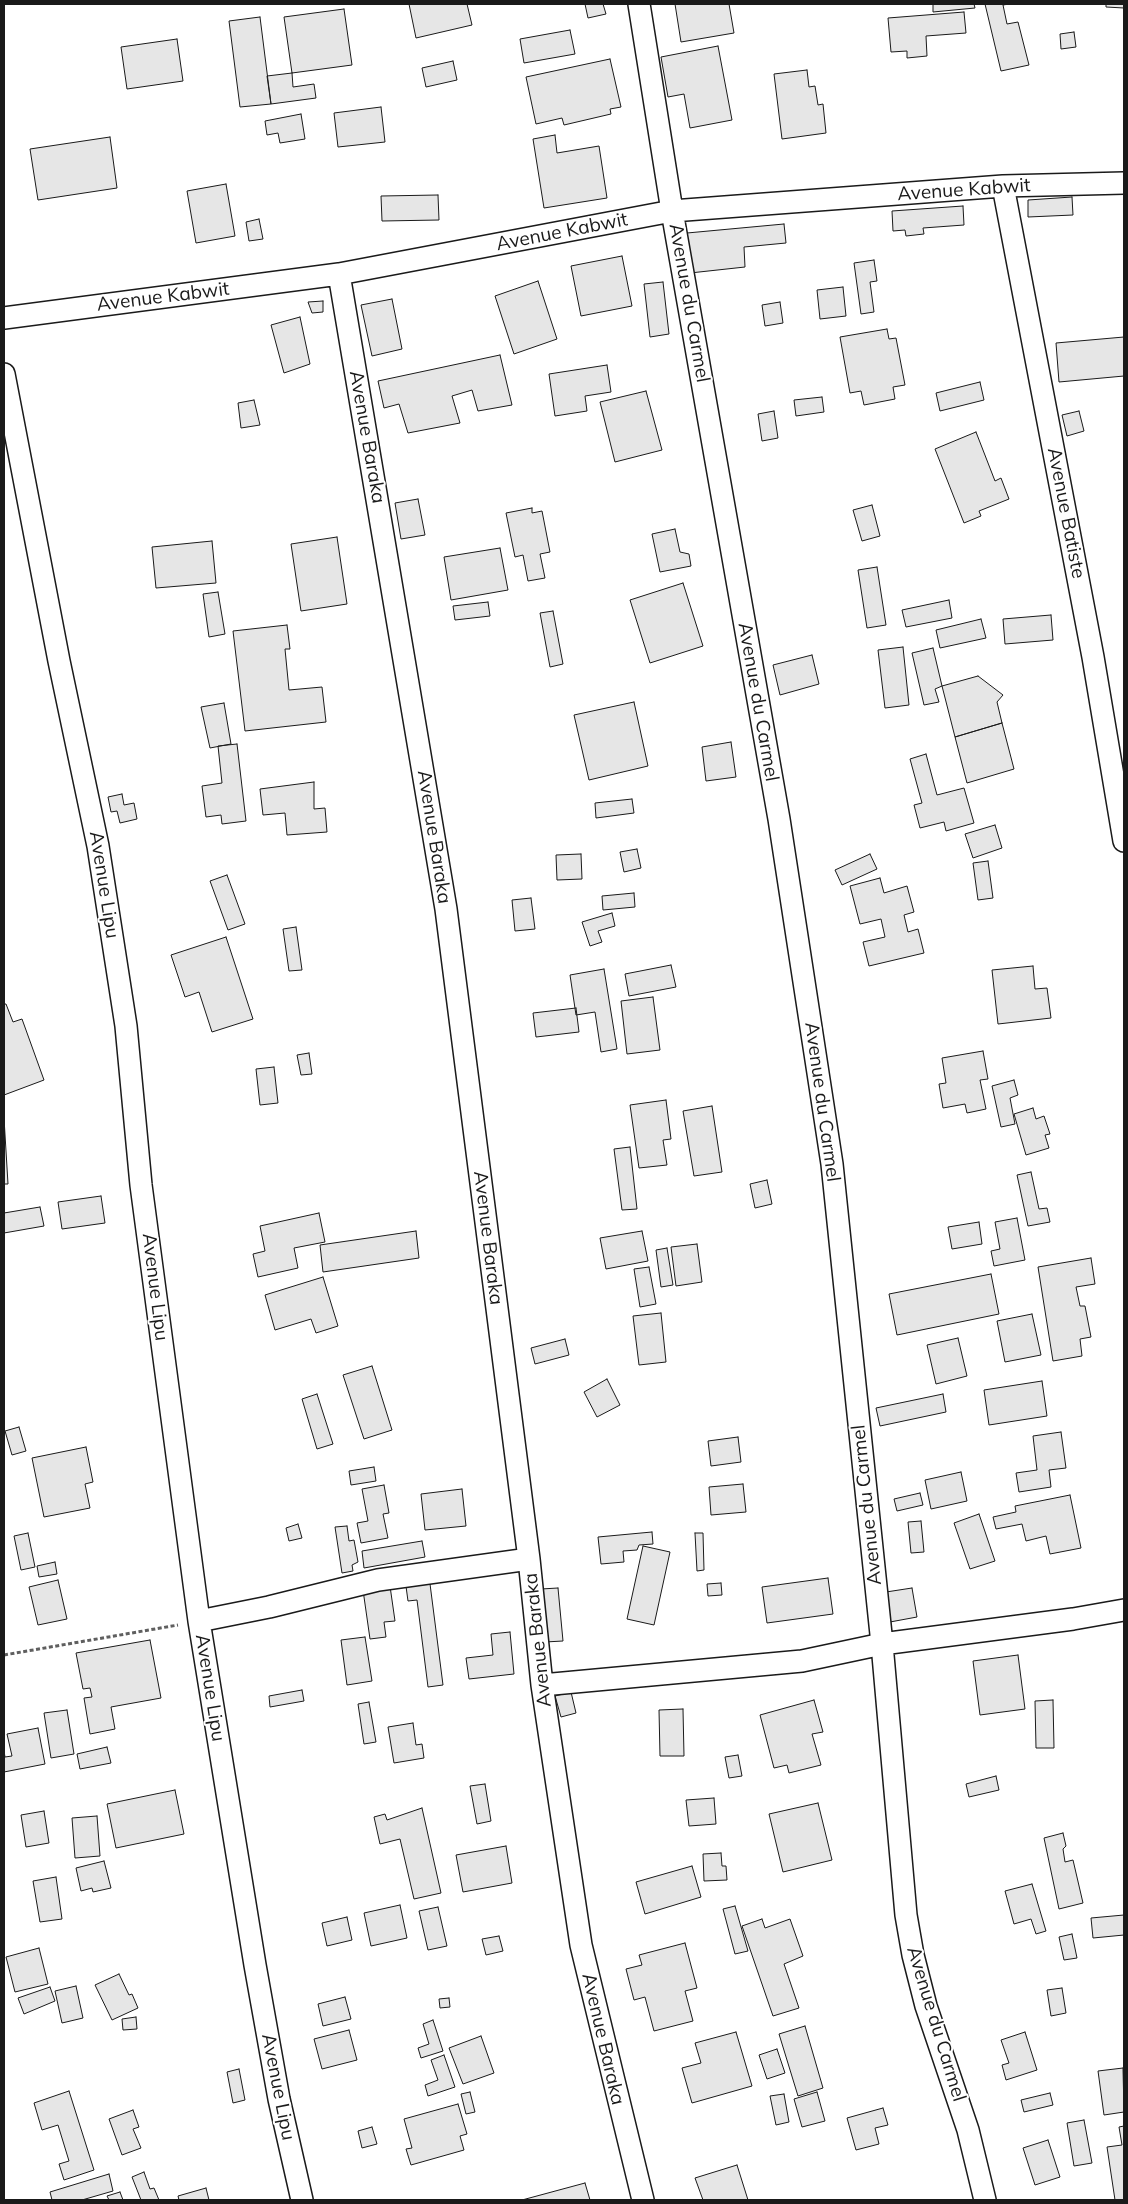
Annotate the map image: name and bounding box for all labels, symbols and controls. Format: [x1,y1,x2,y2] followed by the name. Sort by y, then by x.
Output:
[897,174,1031,206] street label: Avenue Kabwit
[494,208,630,256] street label: Avenue Kabwit
[664,222,714,384] street label: Avenue du Carmel
[95,278,231,316] street label: Avenue Kabwit
[344,369,390,505] street label: Avenue Baraka
[1042,446,1090,580] street label: Avenue Batiste
[733,621,783,783] street label: Avenue du Carmel
[412,769,456,905] street label: Avenue Baraka
[84,830,124,940] street label: Avenue Lipu
[800,1021,844,1183] street label: Avenue du Carmel
[468,1170,508,1306] street label: Avenue Baraka
[137,1232,173,1342] street label: Avenue Lipu
[847,1424,887,1586] street label: Avenue du Carmel
[520,1572,556,1708] street label: Avenue Baraka
[190,1633,230,1743] street label: Avenue Lipu
[902,1944,970,2104] street label: Avenue du Carmel
[577,1971,629,2107] street label: Avenue Baraka
[256,2032,300,2142] street label: Avenue Lipu

